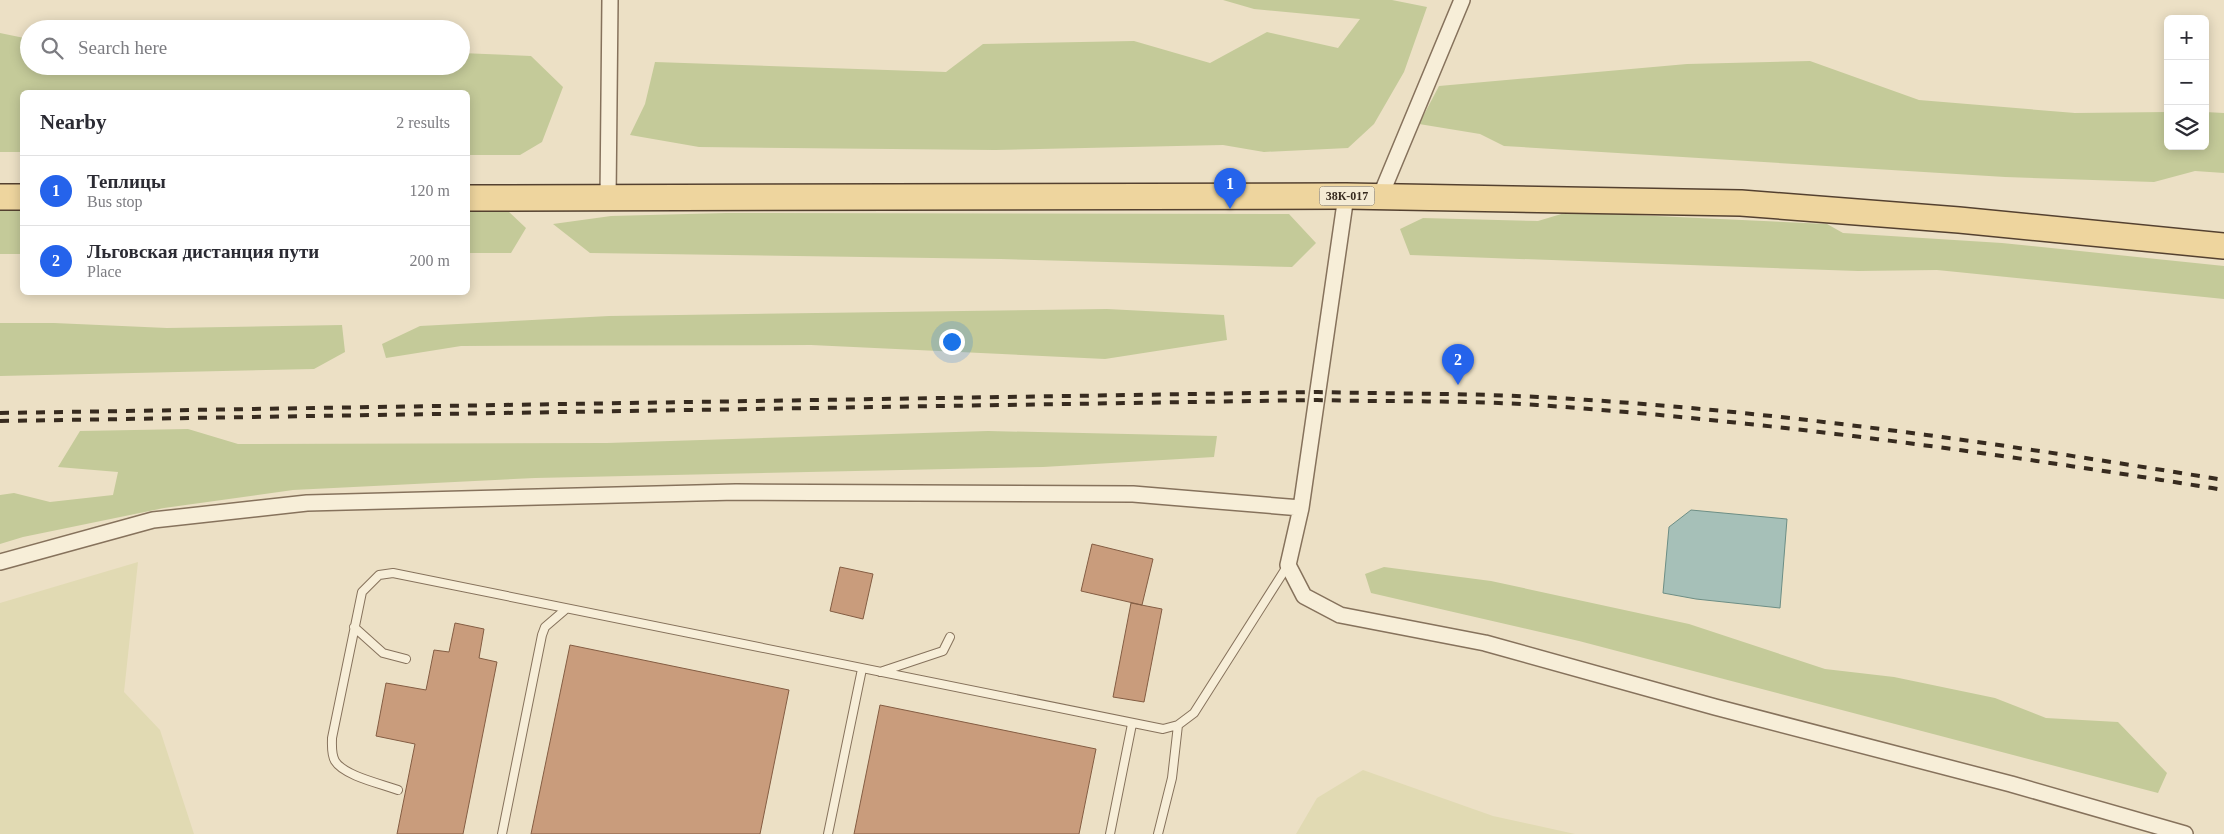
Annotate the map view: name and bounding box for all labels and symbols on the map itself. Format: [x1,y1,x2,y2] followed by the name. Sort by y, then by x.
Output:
[1214,168,1246,209] pin: 1
[1320,187,1374,206] road number: 38К-017
[939,329,965,355] your location
[1442,344,1474,385] pin: 2

